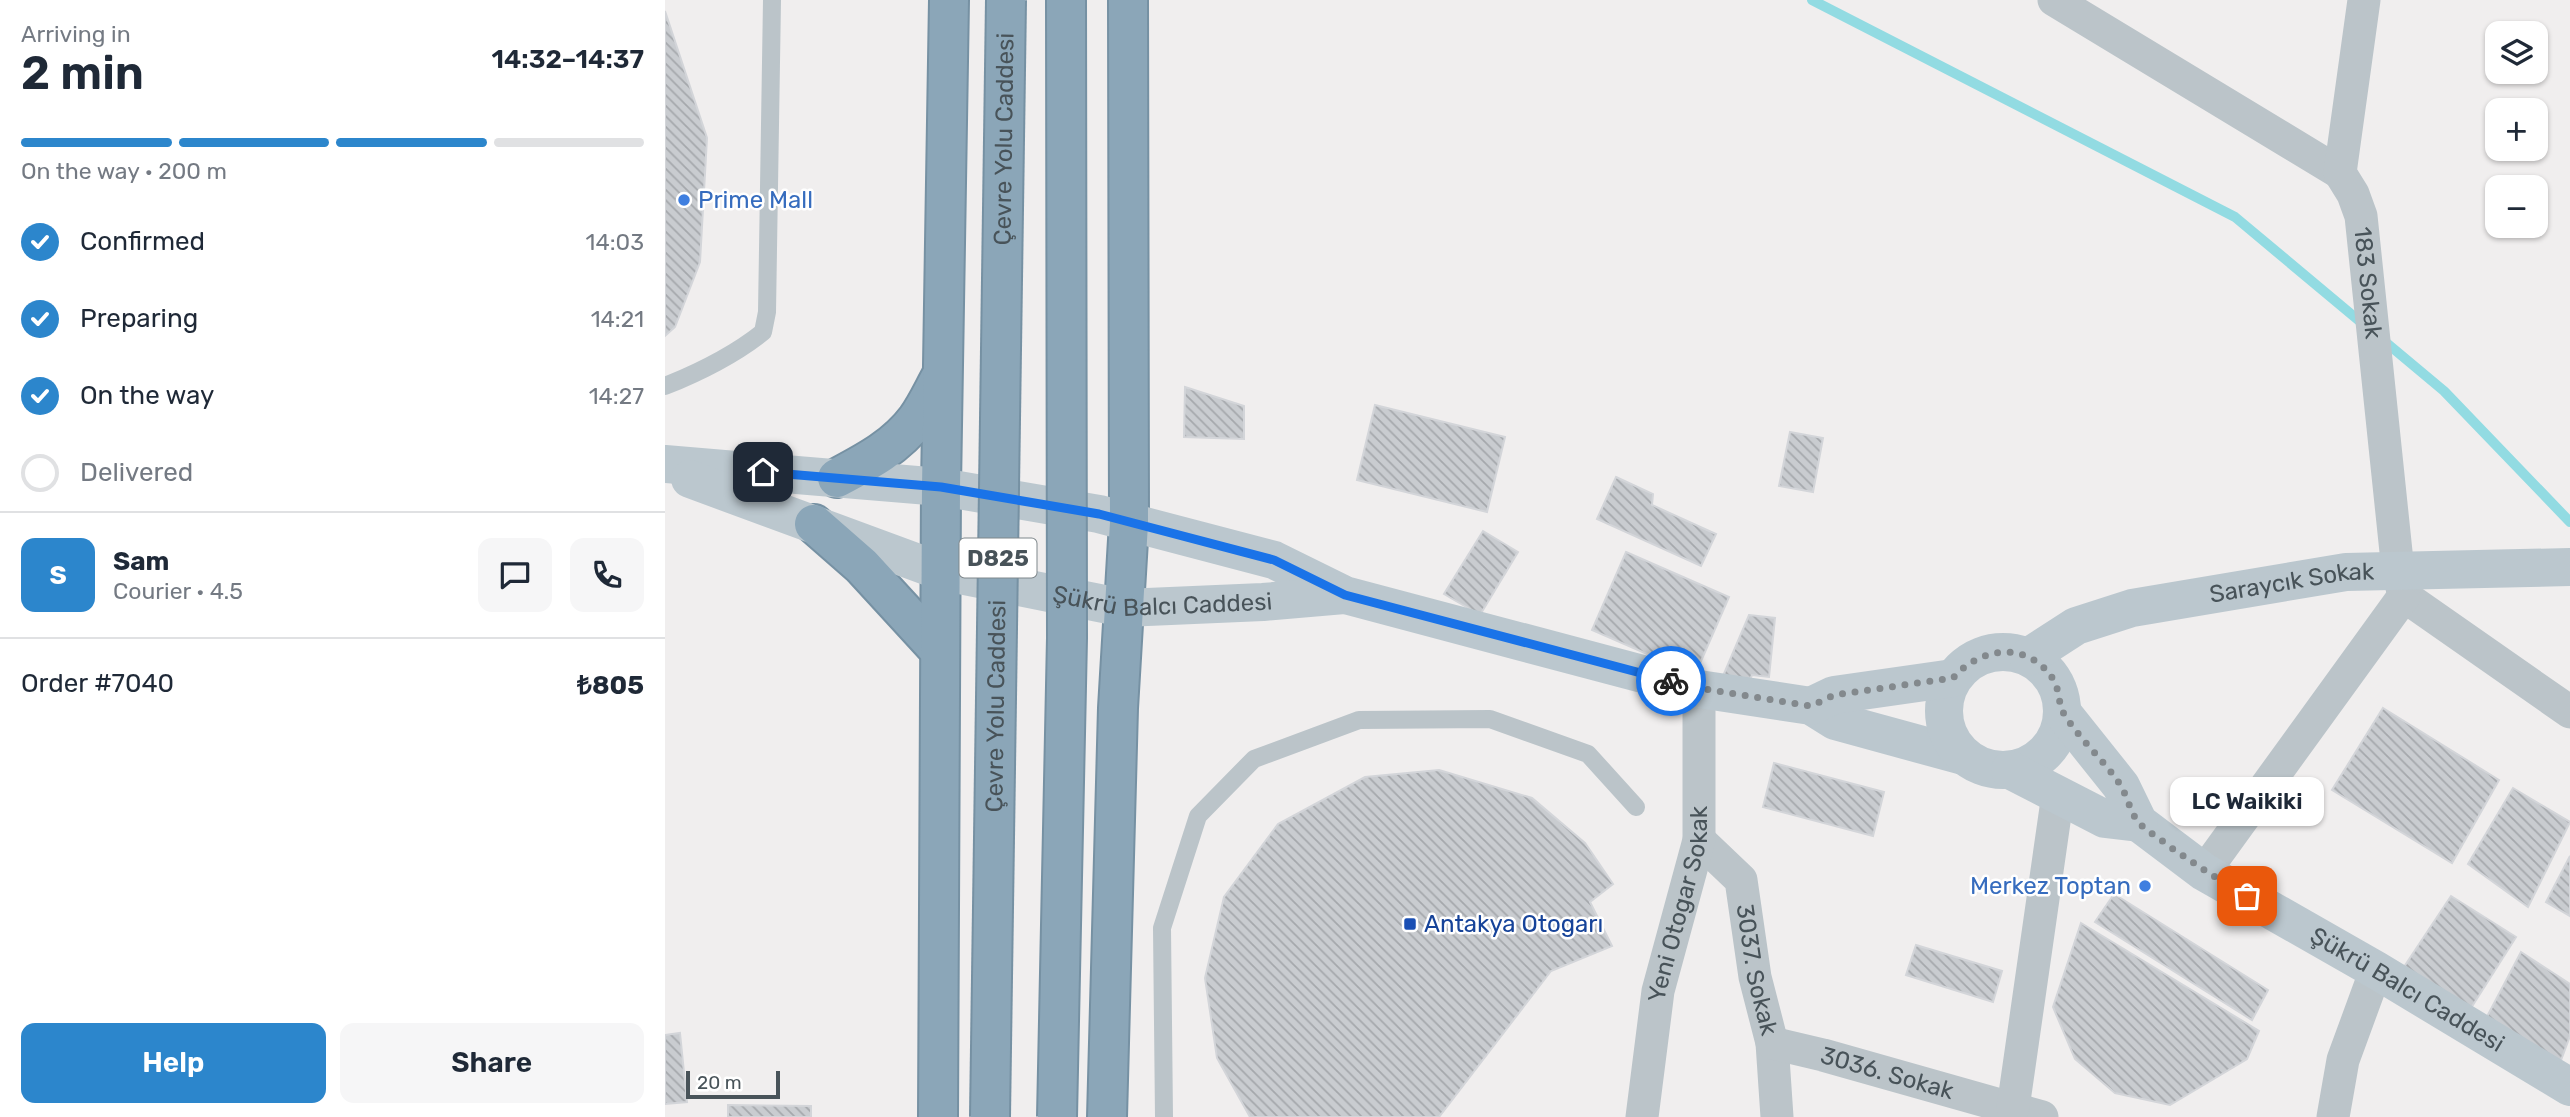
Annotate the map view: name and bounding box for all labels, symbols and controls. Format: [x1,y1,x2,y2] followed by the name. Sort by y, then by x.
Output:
[21,20,131,48] text: Arriving in
[2485,21,2548,238] map controls
[2485,21,2548,84] button: layers
[988,33,1020,246] street label: Çevre Yolu Caddesi
[492,44,644,75] text: 14:32–14:37
[21,46,144,101] text: 2 min
[2485,98,2548,161] button: +
[21,157,227,185] text: On the way · 200 m
[2485,175,2548,238] button: −
[698,186,813,214] place label: Prime Mall
[676,192,692,208] marker: Prime Mall
[21,223,59,261] icon: check
[80,226,205,257] text: Confirmed
[2348,226,2388,341] street label: 183 Sokak
[586,228,644,256] text: 14:03
[21,300,59,338] icon: check
[80,303,198,334] text: Preparing
[591,305,644,333] text: 14:21
[21,377,59,415] icon: check
[80,380,214,411] text: On the way
[589,382,644,410] text: 14:27
[733,442,793,502] pin
[744,453,782,491] icon: home
[80,457,193,488] text: Delivered
[478,538,552,612] button: chat
[570,538,644,612] button: phone
[959,538,1037,578] road number: D825
[113,546,169,577] text: Sam
[2207,557,2375,609] street label: Saraycık Sokak
[49,560,67,591] text: S
[113,577,243,605] text: Courier · 4.5
[1050,580,1273,622] street label: Şükrü Balcı Caddesi
[980,600,1011,813] street label: Çevre Yolu Caddesi
[1636,646,1706,716] courier
[1652,662,1690,700] icon: bike
[21,668,174,699] text: Order #7040
[577,670,644,701] text: ₺805
[2170,777,2324,826] callout: LC Waikiki
[2192,787,2302,815] text: LC Waikiki
[1643,805,1713,1003] street label: Yeni Otogar Sokak
[2217,866,2277,926] pin
[1970,872,2131,900] place label: Merkez Toptan
[2228,877,2266,915] icon: bag
[2137,878,2153,894] marker: Merkez Toptan
[1731,902,1784,1039] street label: 3037. Sokak
[1424,910,1603,938] place label: Antakya Otogarı
[1402,916,1418,932] marker: Antakya Otogarı
[2305,921,2509,1058] street label: Şükrü Balcı Caddesi
[21,1023,326,1103] button: Help
[340,1023,644,1103] button: Share
[1817,1041,1957,1105] street label: 3036. Sokak
[686,1068,781,1100] scale bar
[697,1071,742,1094] text: 20 m

